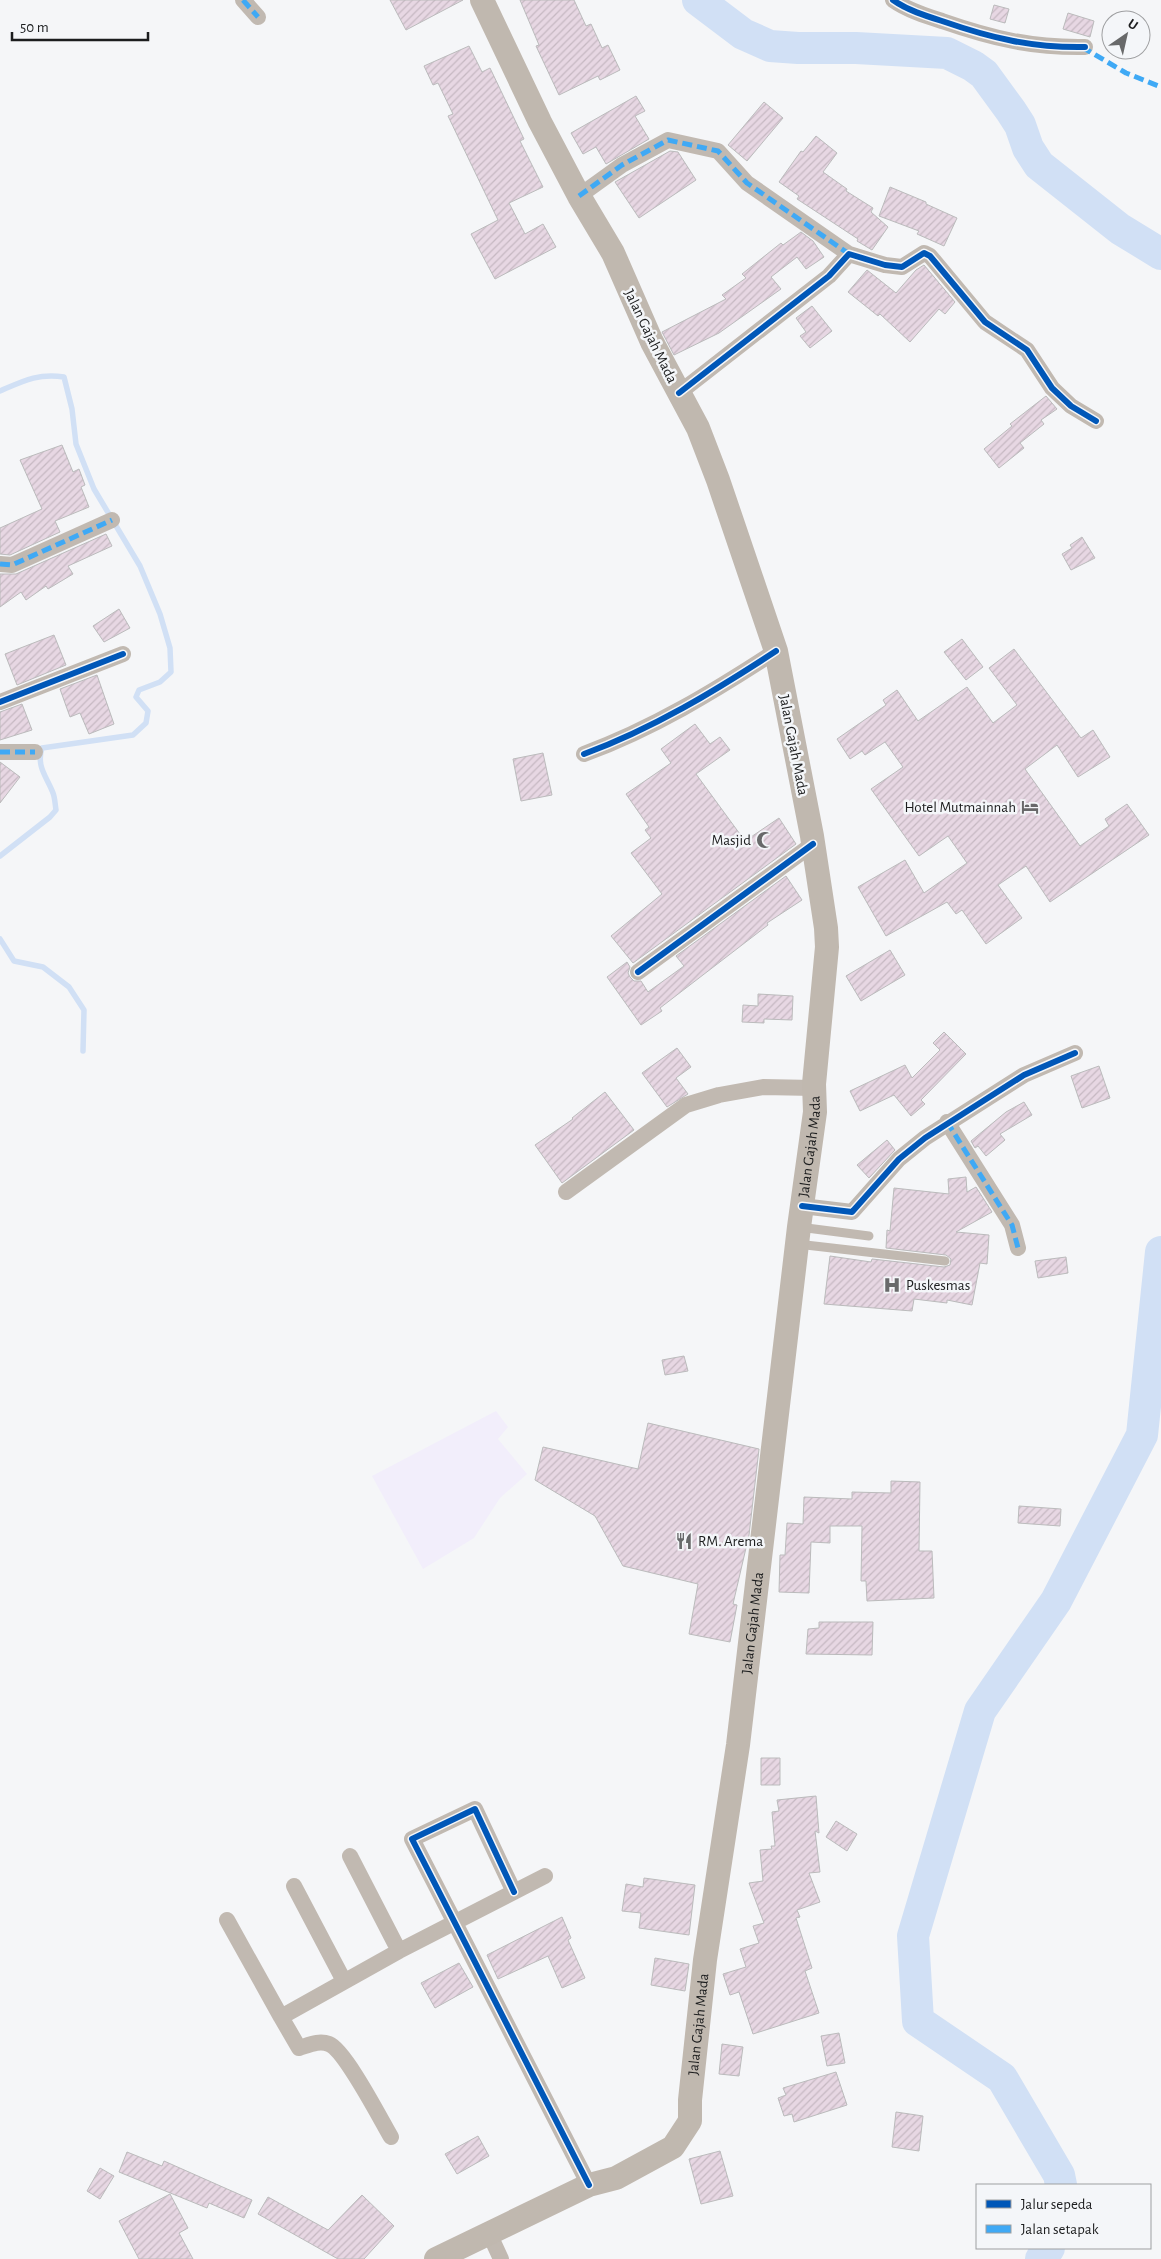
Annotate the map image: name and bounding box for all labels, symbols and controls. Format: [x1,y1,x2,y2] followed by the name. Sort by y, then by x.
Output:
[12,10,149,42] scale bar
[1101,10,1151,60] north arrow
[1125,17,1140,33] text: U
[20,20,49,35] text: 50 m
[621,287,680,386] street label: Jalan Gajah Mada
[776,693,811,797] street label: Jalan Gajah Mada
[1020,797,1040,817] hotel icon: Hotel Mutmainnah
[904,800,1016,815] place label: Hotel Mutmainnah
[755,830,775,850] mosque icon: Masjid
[711,833,751,848] place label: Masjid
[796,1095,823,1198] street label: Jalan Gajah Mada
[882,1275,902,1295] hospital icon: Puskesmas
[906,1278,970,1293] place label: Puskesmas
[674,1531,694,1551] restaurant icon: RM. Arema
[698,1534,763,1549] place label: RM. Arema
[739,1571,766,1675] street label: Jalan Gajah Mada
[686,1973,712,2076] street label: Jalan Gajah Mada
[976,2184,1151,2249] legend
[1021,2197,1093,2212] text: Jalur sepeda
[1021,2222,1099,2237] text: Jalan setapak

